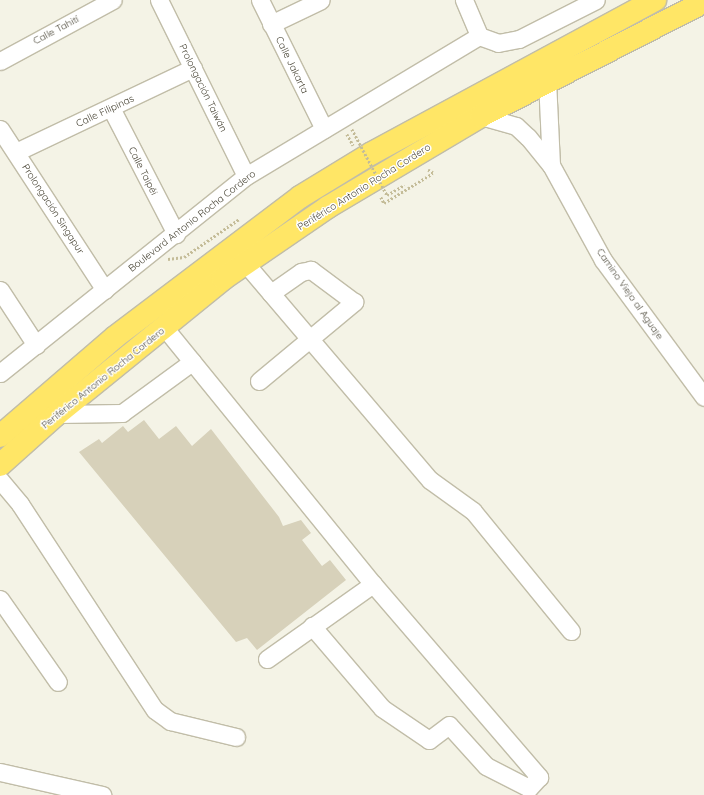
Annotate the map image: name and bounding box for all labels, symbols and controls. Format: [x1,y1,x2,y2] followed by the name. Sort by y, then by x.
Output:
[31,13,81,47] street label: Calle Tahití
[273,35,311,95] street label: Calle Jakarta
[176,42,230,134] street label: Prolongación Taiwán
[74,92,136,130] street label: Calle Filipinas
[295,141,433,233] street label: Periférico Antonio Rocha Cordero
[126,145,160,197] street label: Calle Taipéi
[19,162,87,256] street label: Prolongación Singapur
[126,168,258,274] street label: Boulevard Antonio Rocha Cordero
[594,246,666,342] street label: Camino Viejo al Aguaje
[39,325,167,431] street label: Periférico Antonio Rocha Cordero

